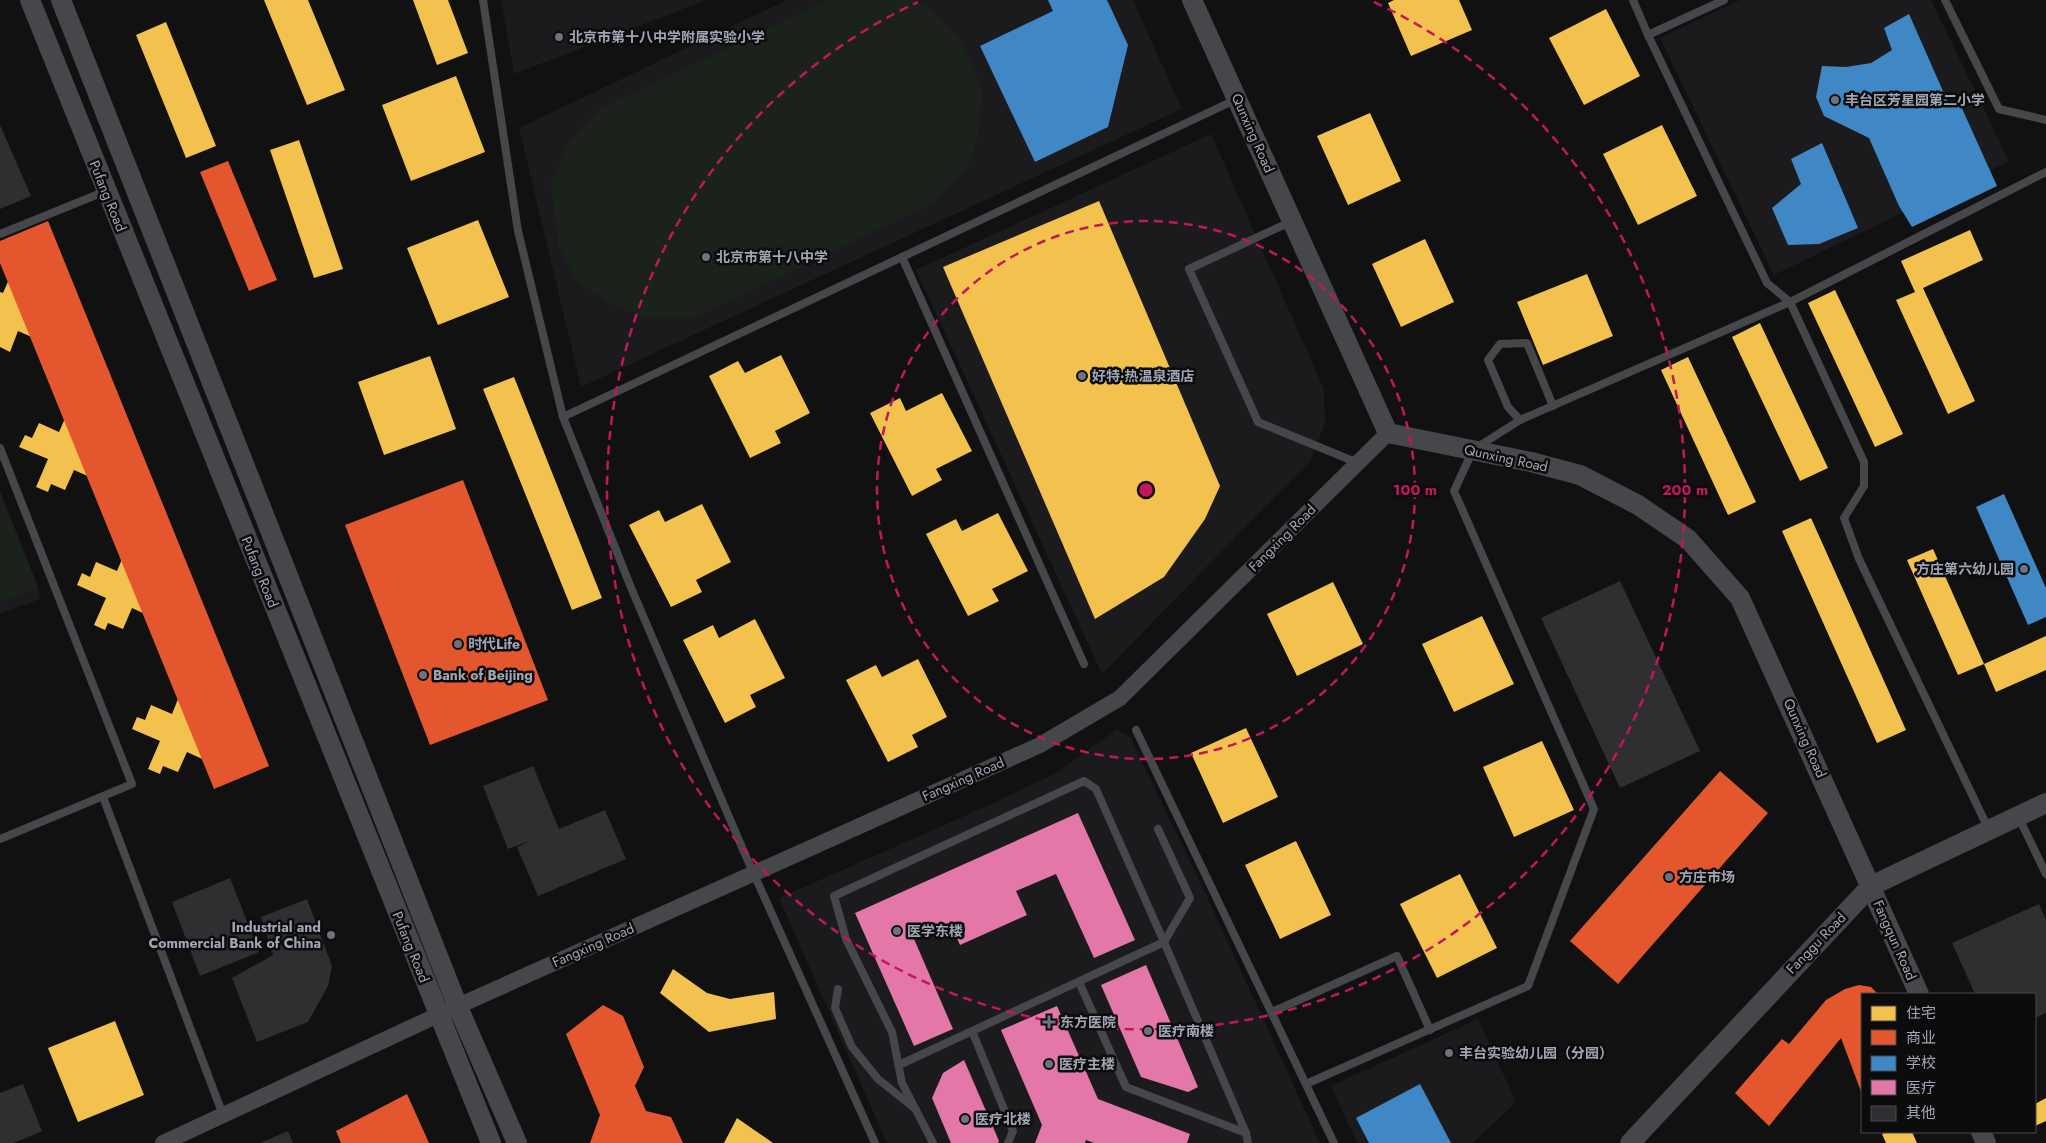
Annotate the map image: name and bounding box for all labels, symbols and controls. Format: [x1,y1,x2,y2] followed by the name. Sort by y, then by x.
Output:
[569,27,765,47] place label: 北京市第十八中学附属实验小学
[553,31,565,43] marker: 北京市第十八中学附属实验小学
[1227,90,1279,176] street label: Qunxing Road
[1845,90,1985,110] place label: 丰台区芳星园第二小学
[1829,94,1841,106] marker: 丰台区芳星园第二小学
[85,157,131,235] street label: Pufang Road
[716,247,828,267] place label: 北京市第十八中学
[700,251,712,263] marker: 北京市第十八中学
[1092,366,1195,386] place label: 好特·热温泉酒店
[1076,370,1088,382] marker: 好特·热温泉酒店
[1462,439,1550,477] street label: Qunxing Road
[1393,479,1437,501] text: 100 m
[1662,479,1708,501] text: 200 m
[1137,481,1155,499] centre of rings
[1244,500,1320,576] street label: Fangxing Road
[237,533,283,611] street label: Pufang Road
[1916,559,2014,579] place label: 方庄第六幼儿园
[2018,563,2030,575] marker: 方庄第六幼儿园
[468,634,520,654] place label: 时代Life
[452,638,464,650] marker: 时代Life
[433,665,533,685] place label: Bank of Beijing
[417,669,429,681] marker: Bank of Beijing
[1779,695,1831,781] street label: Qunxing Road
[919,752,1007,806] street label: Fangxing Road
[1679,867,1735,887] place label: 方庄市场
[1663,871,1675,883] marker: 方庄市场
[1868,897,1922,983] street label: Fangqun Road
[388,908,434,986] street label: Pufang Road
[1782,908,1850,978] street label: Fanggu Road
[148,917,321,953] place label: Industrial and Commercial Bank of China
[549,918,637,972] street label: Fangxing Road
[907,921,963,941] place label: 医学东楼
[891,925,903,937] marker: 医学东楼
[325,929,337,941] marker: Industrial and Commercial Bank of China
[1861,993,2036,1133] legend
[1906,1002,1936,1024] text: 住宅
[1060,1012,1116,1032] place label: 东方医院
[1042,1015,1056,1029] marker: 东方医院
[1158,1021,1214,1041] place label: 医疗南楼
[1142,1025,1154,1037] marker: 医疗南楼
[1906,1027,1936,1049] text: 商业
[1459,1043,1613,1063] place label: 丰台实验幼儿园（分园）
[1443,1047,1455,1059] marker: 丰台实验幼儿园（分园）
[1906,1052,1936,1074] text: 学校
[1059,1054,1115,1074] place label: 医疗主楼
[1043,1058,1055,1070] marker: 医疗主楼
[1906,1077,1936,1099] text: 医疗
[1906,1102,1936,1124] text: 其他
[975,1109,1031,1129] place label: 医疗北楼
[959,1113,971,1125] marker: 医疗北楼

